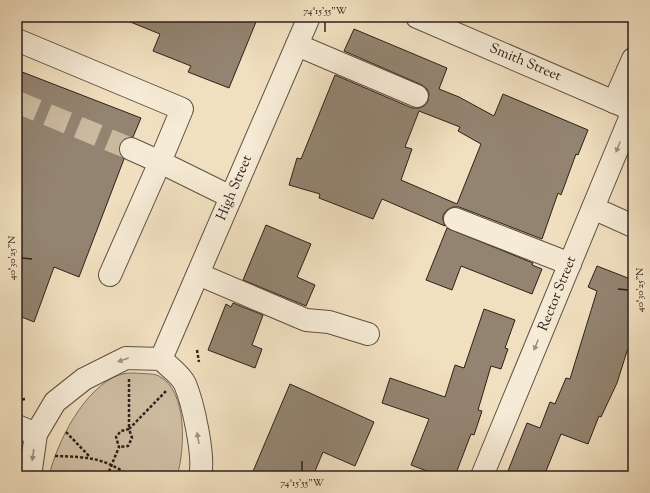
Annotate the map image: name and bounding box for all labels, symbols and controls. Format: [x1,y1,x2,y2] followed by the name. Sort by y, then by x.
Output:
[303,4,347,19] text: 74°15'55"W
[486,39,564,87] street label: Smith Street
[615,142,621,153] one-way arrow
[212,152,258,224] street label: High Street
[5,236,20,280] text: 40°30'25"N
[534,253,582,334] street label: Rector Street
[633,268,648,312] text: 40°30'25"N
[533,340,539,352] one-way arrow
[116,358,128,364] one-way arrow
[195,432,201,444] one-way arrow
[30,449,36,461] one-way arrow
[280,476,324,491] text: 74°15'55"W

